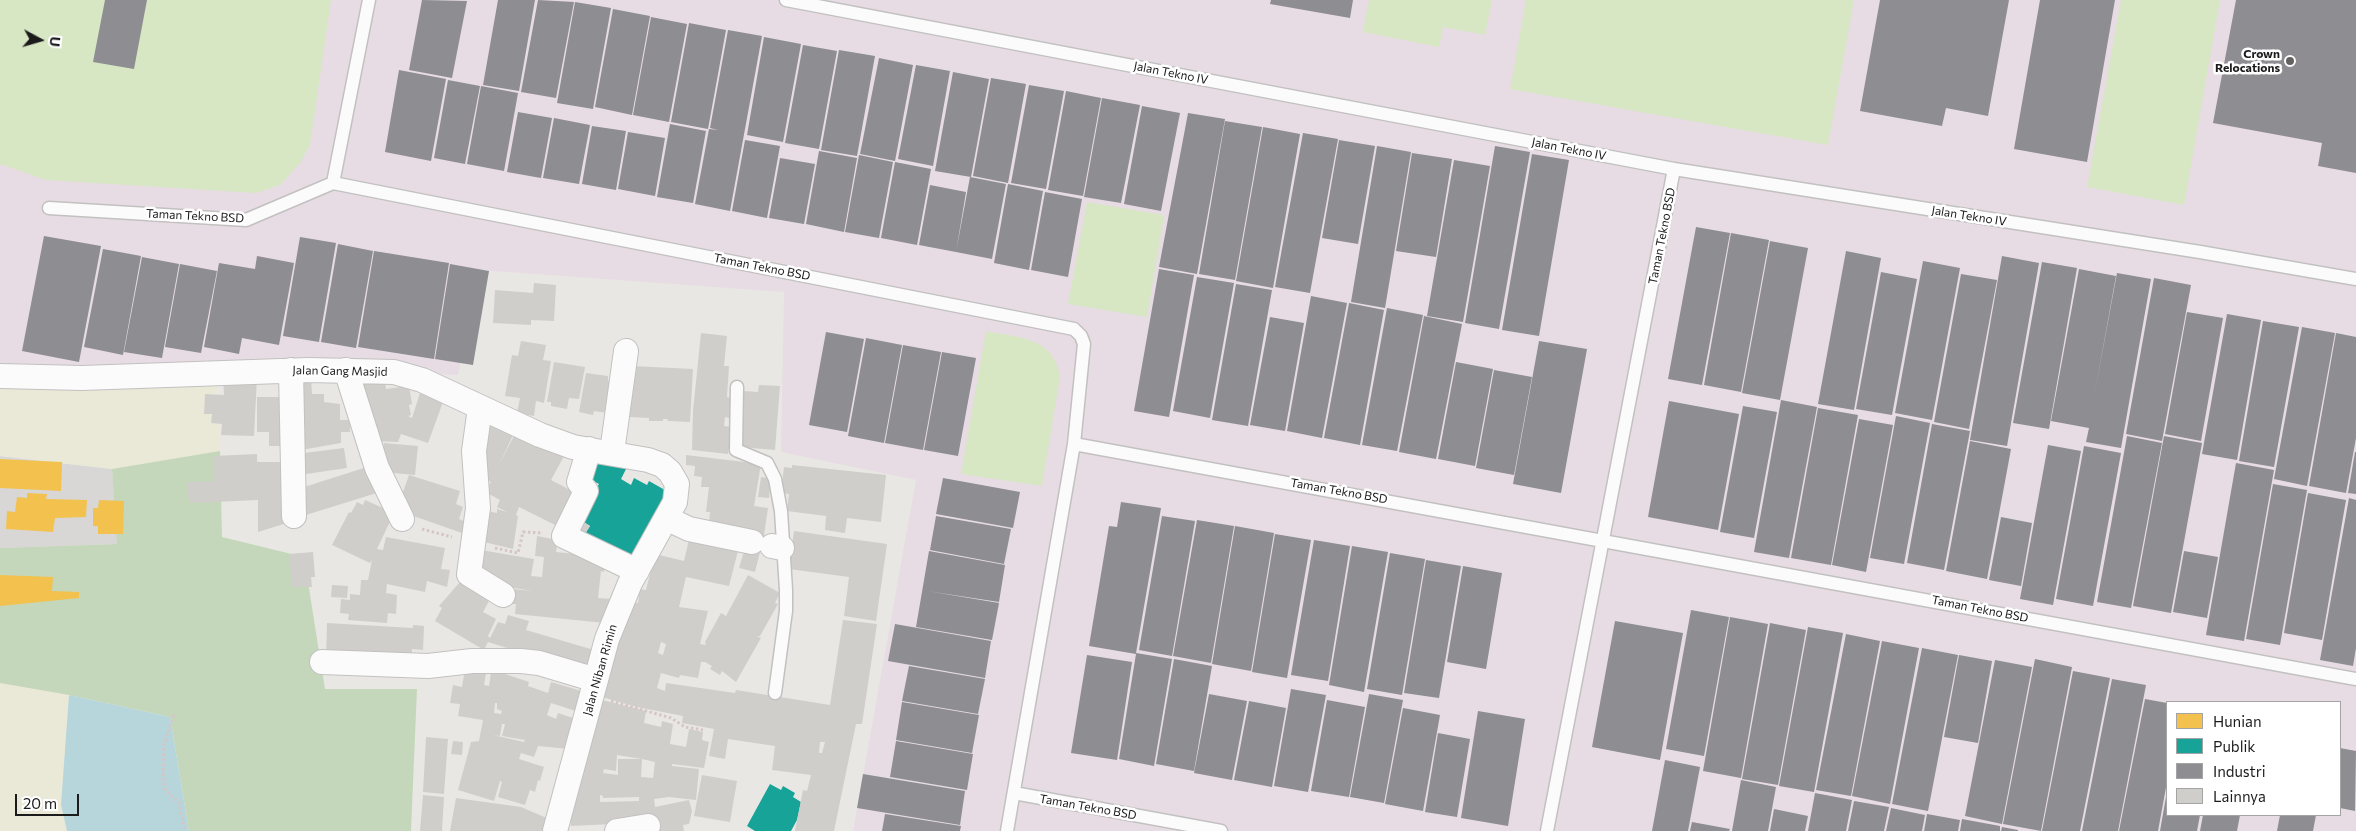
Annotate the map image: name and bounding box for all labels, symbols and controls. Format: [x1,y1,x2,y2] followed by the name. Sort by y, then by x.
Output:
[15,15,65,65] north arrow
[46,36,64,48] text: U
[2215,47,2280,75] place label: Crown Relocations
[2284,55,2296,67] marker: Crown Relocations
[1132,59,1210,87] street label: Jalan Tekno IV
[1530,135,1608,163] street label: Jalan Tekno IV
[1646,186,1678,286] street label: Taman Tekno BSD
[1930,203,2008,229] street label: Jalan Tekno IV
[145,206,245,226] street label: Taman Tekno BSD
[712,251,812,283] street label: Taman Tekno BSD
[292,363,388,379] street label: Jalan Gang Masjid
[1289,475,1389,507] street label: Taman Tekno BSD
[1930,593,2030,625] street label: Taman Tekno BSD
[580,623,620,717] street label: Jalan Niban Rimin
[2166,701,2341,816] legend
[2213,712,2262,730] text: Hunian
[2213,737,2255,755] text: Publik
[2213,762,2266,780] text: Industri
[18,784,81,816] scale bar
[2213,787,2266,805] text: Lainnya
[1038,791,1138,823] street label: Taman Tekno BSD
[23,794,57,812] text: 20 m

